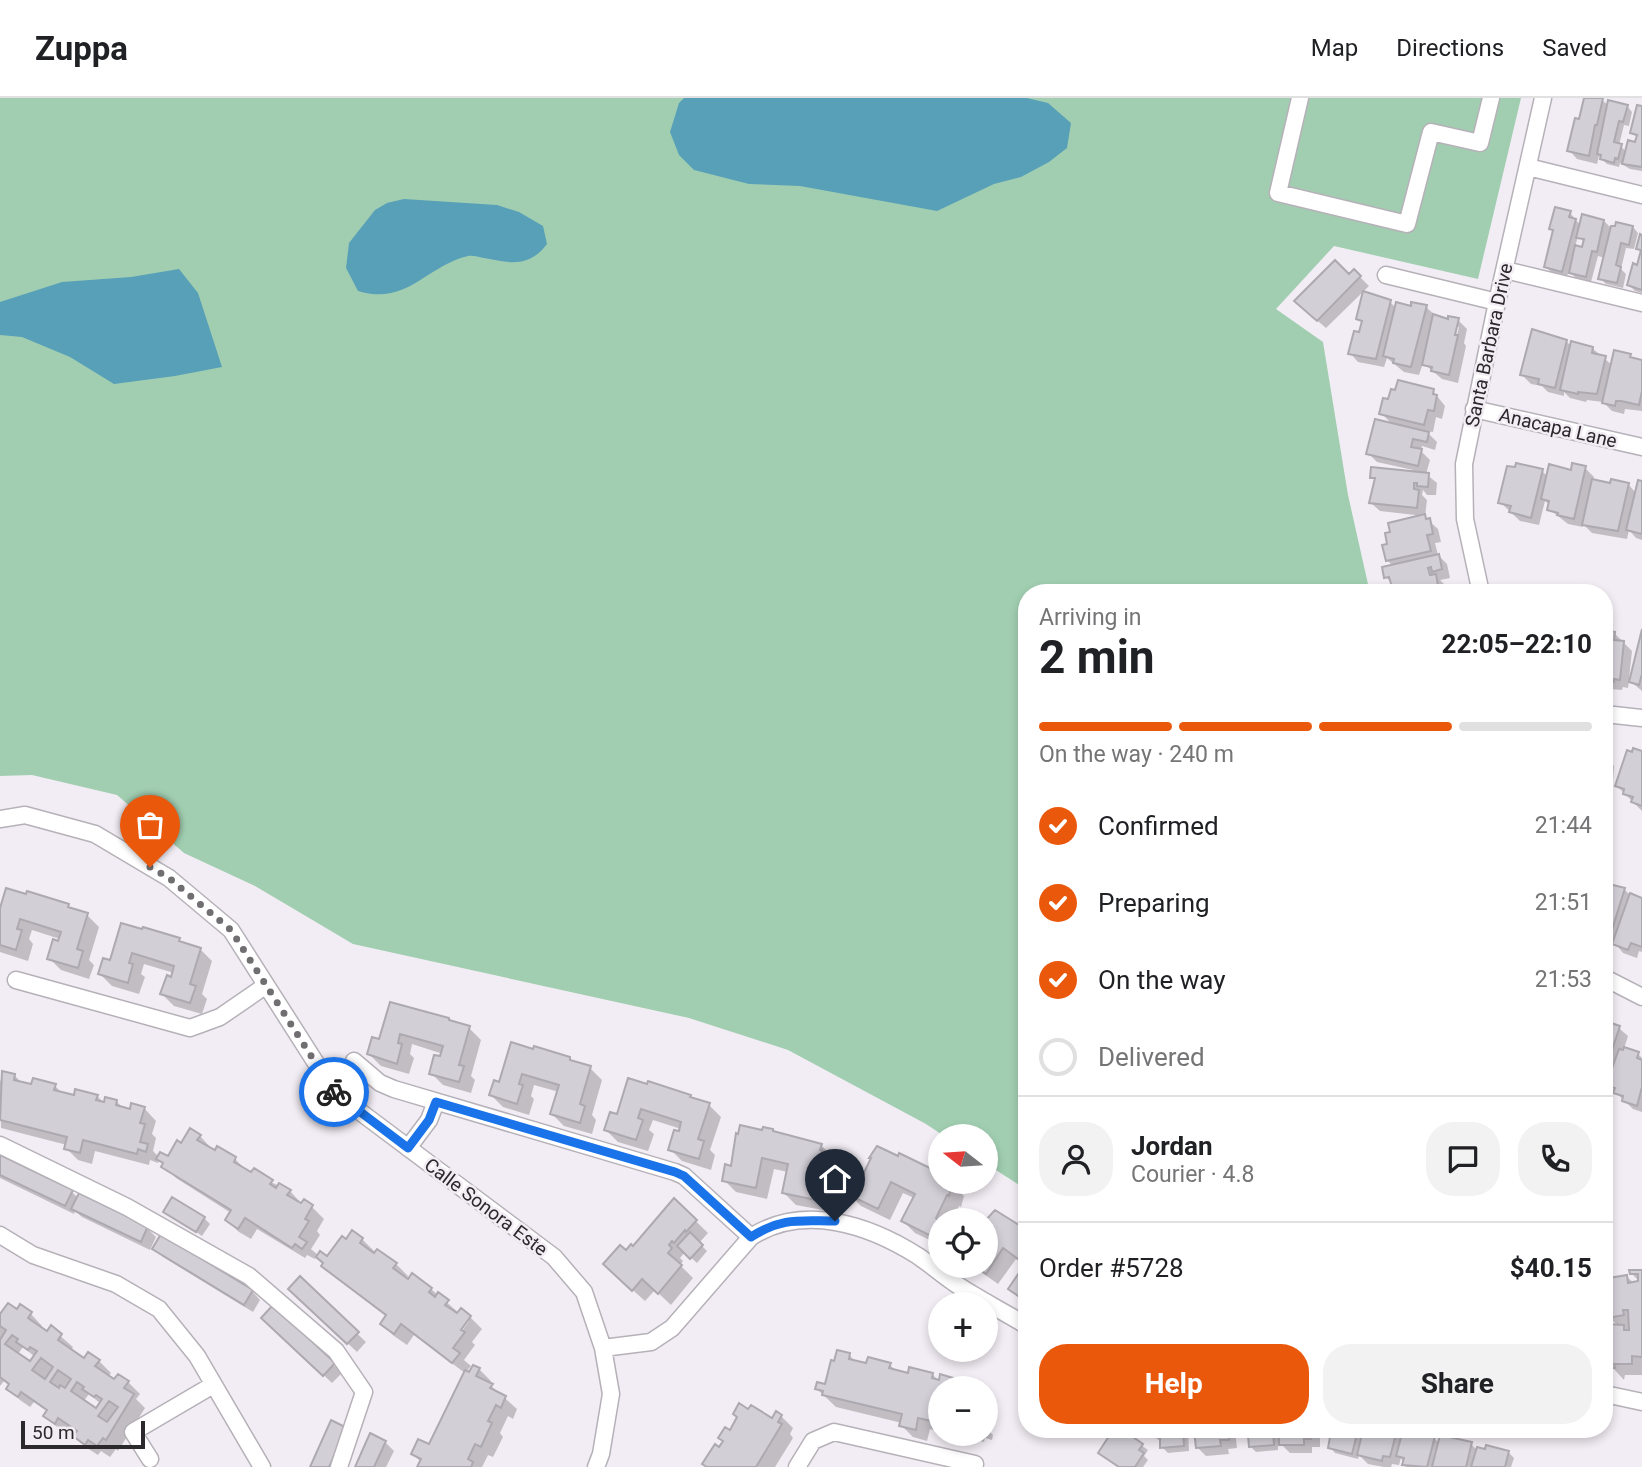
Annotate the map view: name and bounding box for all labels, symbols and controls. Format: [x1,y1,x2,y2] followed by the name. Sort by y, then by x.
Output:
[35,29,128,68] text: Zuppa
[1311,34,1358,62] text: Map
[1396,34,1504,62] text: Directions
[1542,34,1607,62] text: Saved
[1460,261,1518,429] street label: Santa Barbara Drive
[1497,403,1619,453] street label: Anacapa Lane
[1039,604,1142,631] text: Arriving in
[1442,629,1592,659] text: 22:05–22:10
[1039,630,1155,684] text: 2 min
[1039,741,1234,768] text: On the way · 240 m
[120,795,180,867] pin
[131,806,169,844] icon: bag
[1039,807,1077,845] icon: check
[1098,811,1219,841] text: Confirmed
[1535,812,1592,839] text: 21:44
[1039,884,1077,922] icon: check
[1098,888,1210,918] text: Preparing
[1535,889,1592,916] text: 21:51
[1039,961,1077,999] icon: check
[1098,965,1226,995] text: On the way
[1535,966,1592,993] text: 21:53
[1098,1042,1205,1072] text: Delivered
[299,1057,369,1127] courier
[315,1073,353,1111] icon: bike
[1039,1122,1113,1196] button: person
[1426,1122,1500,1196] button: chat
[1518,1122,1592,1196] button: phone
[928,1124,998,1194] north arrow
[928,1124,998,1446] map controls
[1131,1131,1213,1161] text: Jordan
[805,1149,865,1221] pin
[420,1153,552,1261] street label: Calle Sonora Este
[816,1160,854,1198] icon: home
[1131,1161,1254,1188] text: Courier · 4.8
[928,1208,998,1278] button: locate
[1039,1253,1184,1283] text: Order #5728
[1510,1253,1592,1283] text: $40.15
[928,1292,998,1362] button: +
[1039,1344,1309,1424] button: Help
[1323,1344,1592,1424] button: Share
[928,1376,998,1446] button: −
[21,1418,145,1450] scale bar
[32,1421,75,1444] text: 50 m

